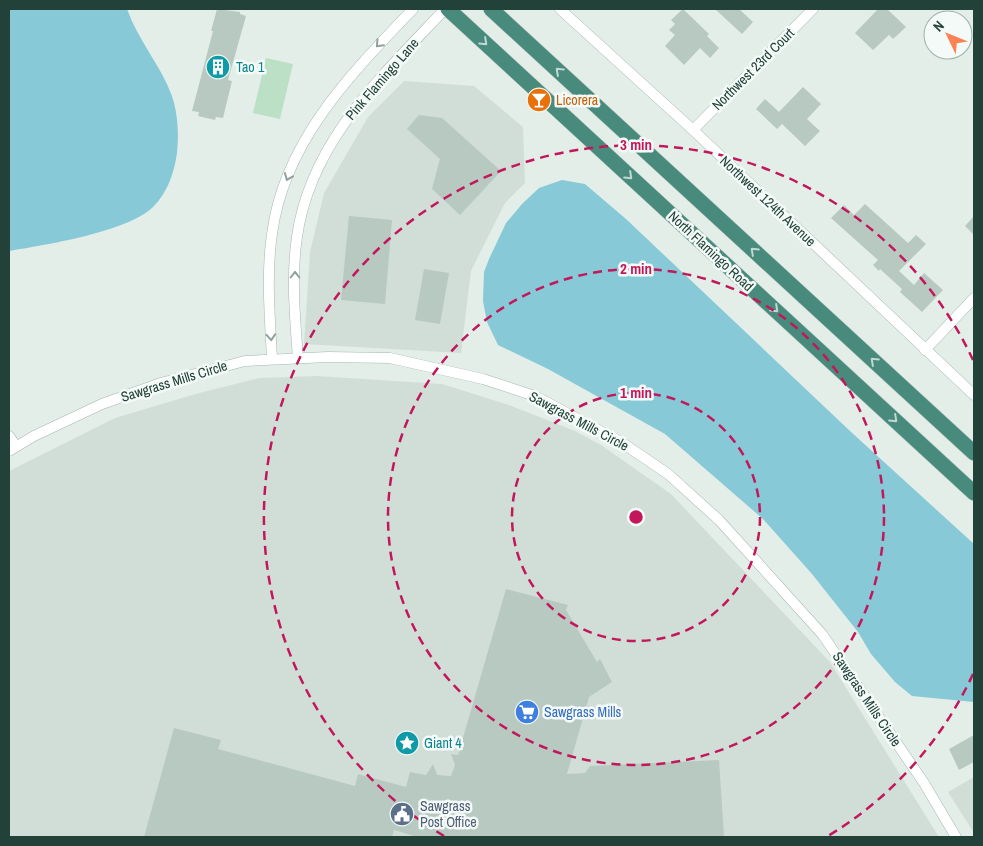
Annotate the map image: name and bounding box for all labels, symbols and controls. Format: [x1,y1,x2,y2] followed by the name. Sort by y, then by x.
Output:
[923,10,973,60] north arrow
[929,17,948,35] text: N
[708,24,798,114] street label: Northwest 23rd Court
[342,34,422,124] street label: Pink Flamingo Lane
[478,36,487,45] one-way arrow
[376,39,385,48] one-way arrow
[205,54,231,80] building icon: Tao 1
[236,58,265,76] place label: Tao 1
[555,68,564,77] one-way arrow
[526,87,552,113] bar icon: Licorera
[556,91,599,109] place label: Licorera
[620,134,652,155] text: 3 min
[716,152,820,250] street label: Northwest 124th Avenue
[624,170,633,179] one-way arrow
[284,172,294,181] one-way arrow
[665,207,757,295] street label: North Flamingo Road
[751,248,760,257] one-way arrow
[620,258,652,279] text: 2 min
[290,270,300,278] one-way arrow
[769,303,778,312] one-way arrow
[265,333,276,341] one-way arrow
[119,356,229,406] street label: Sawgrass Mills Circle
[871,358,880,367] one-way arrow
[620,382,652,403] text: 1 min
[526,387,632,455] street label: Sawgrass Mills Circle
[889,413,898,422] one-way arrow
[627,508,645,526] centre of rings
[829,648,905,750] street label: Sawgrass Mills Circle
[514,699,540,725] supermarket icon: Sawgrass Mills
[544,703,621,721] place label: Sawgrass Mills
[394,730,420,756] place icon: Giant 4
[424,734,462,752] place label: Giant 4
[420,797,477,831] place label: Sawgrass Post Office
[389,801,415,827] public building icon: Sawgrass Post Office

